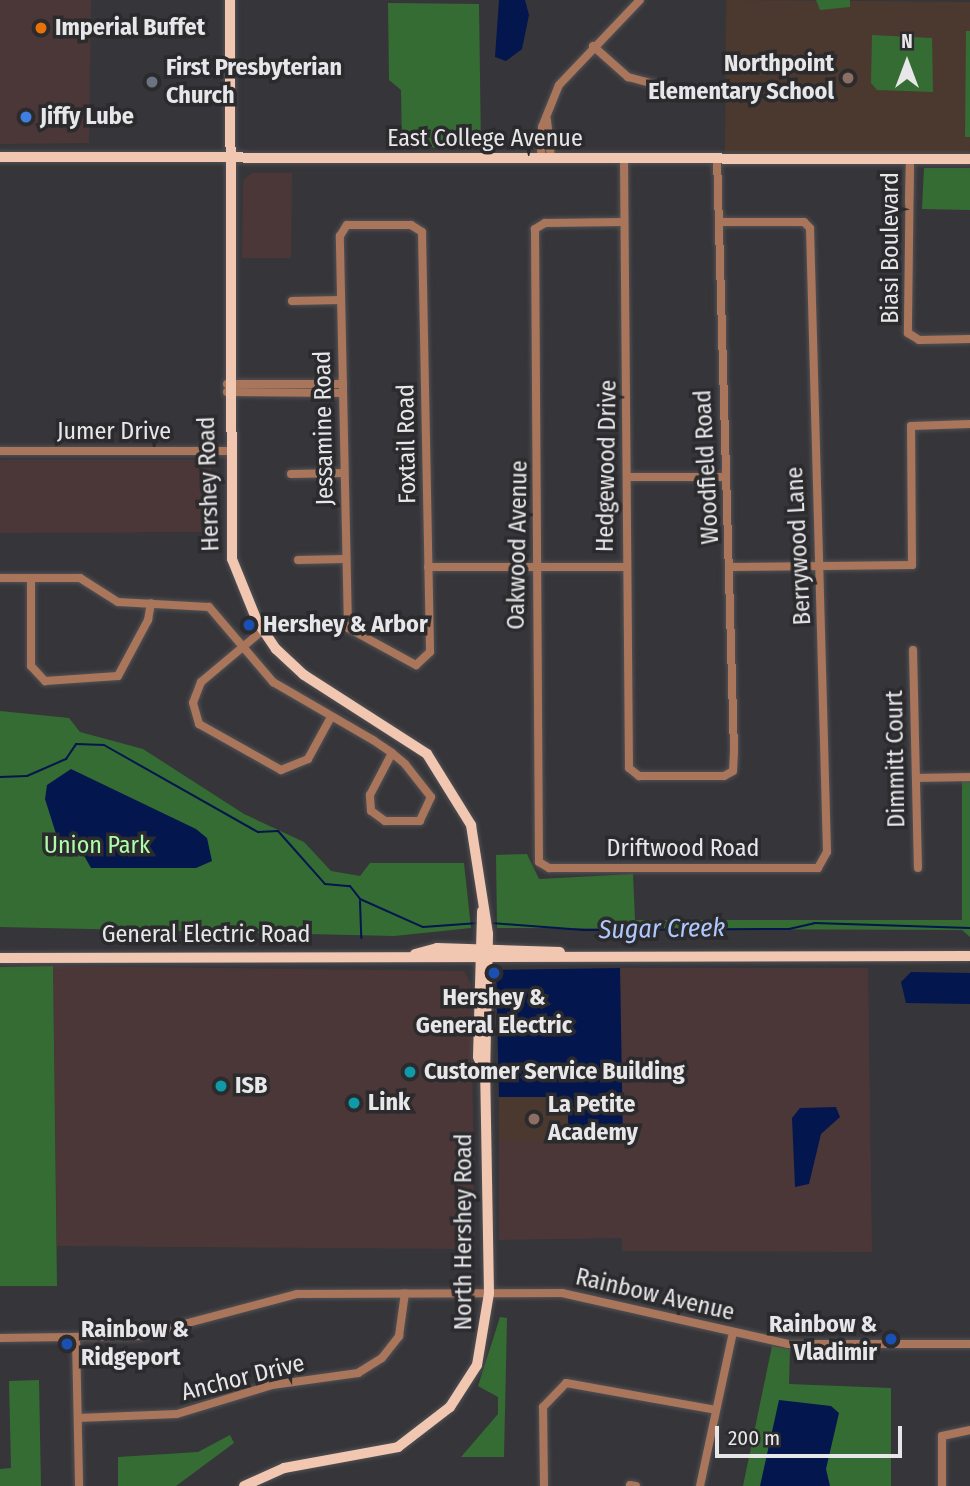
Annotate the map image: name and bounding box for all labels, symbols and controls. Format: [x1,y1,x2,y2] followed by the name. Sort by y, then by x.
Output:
[55,14,205,42] place label: Imperial Buffet
[33,20,49,36] marker: Imperial Buffet
[872,28,942,98] north arrow
[901,30,913,53] text: N
[648,50,834,106] place label: Northpoint Elementary School
[166,54,342,110] place label: First Presbyterian Church
[840,70,856,86] marker: Northpoint Elementary School
[144,74,160,90] marker: First Presbyterian Church
[40,103,134,131] place label: Jiffy Lube
[18,109,34,125] marker: Jiffy Lube
[387,125,583,153] street label: East College Avenue
[877,172,905,324] street label: Biasi Boulevard
[308,350,340,506] street label: Jessamine Road
[591,380,623,552] street label: Hedgewood Drive
[392,384,422,504] street label: Foxtail Road
[689,389,725,545] street label: Woodfield Road
[192,416,226,552] street label: Hershey Road
[57,418,171,446] street label: Jumer Drive
[502,460,534,630] street label: Oakwood Avenue
[780,466,818,626] street label: Berrywood Lane
[263,611,428,639] place label: Hershey & Arbor
[241,617,257,633] marker: Hershey & Arbor
[880,690,912,828] street label: Dimmitt Court
[44,832,150,860] park label: Union Park
[607,835,759,863] street label: Driftwood Road
[598,912,726,946] water label: Sugar Creek
[102,921,310,949] street label: General Electric Road
[486,965,502,981] marker: Hershey & General Electric
[416,984,572,1040] place label: Hershey & General Electric
[424,1058,685,1086] place label: Customer Service Building
[402,1064,418,1080] marker: Customer Service Building
[235,1072,267,1100] place label: ISB
[213,1078,229,1094] marker: ISB
[368,1089,410,1117] place label: Link
[548,1091,638,1147] place label: La Petite Academy
[346,1095,362,1111] marker: Link
[526,1111,542,1127] marker: La Petite Academy
[450,1134,478,1330] street label: North Hershey Road
[573,1263,737,1327] street label: Rainbow Avenue
[769,1311,877,1367] place label: Rainbow & Vladimir
[81,1316,189,1372] place label: Rainbow & Ridgeport
[883,1331,899,1347] marker: Rainbow & Vladimir
[59,1336,75,1352] marker: Rainbow & Ridgeport
[179,1349,307,1407] street label: Anchor Drive
[718,1412,905,1456] scale bar
[728,1425,780,1451] text: 200 m

